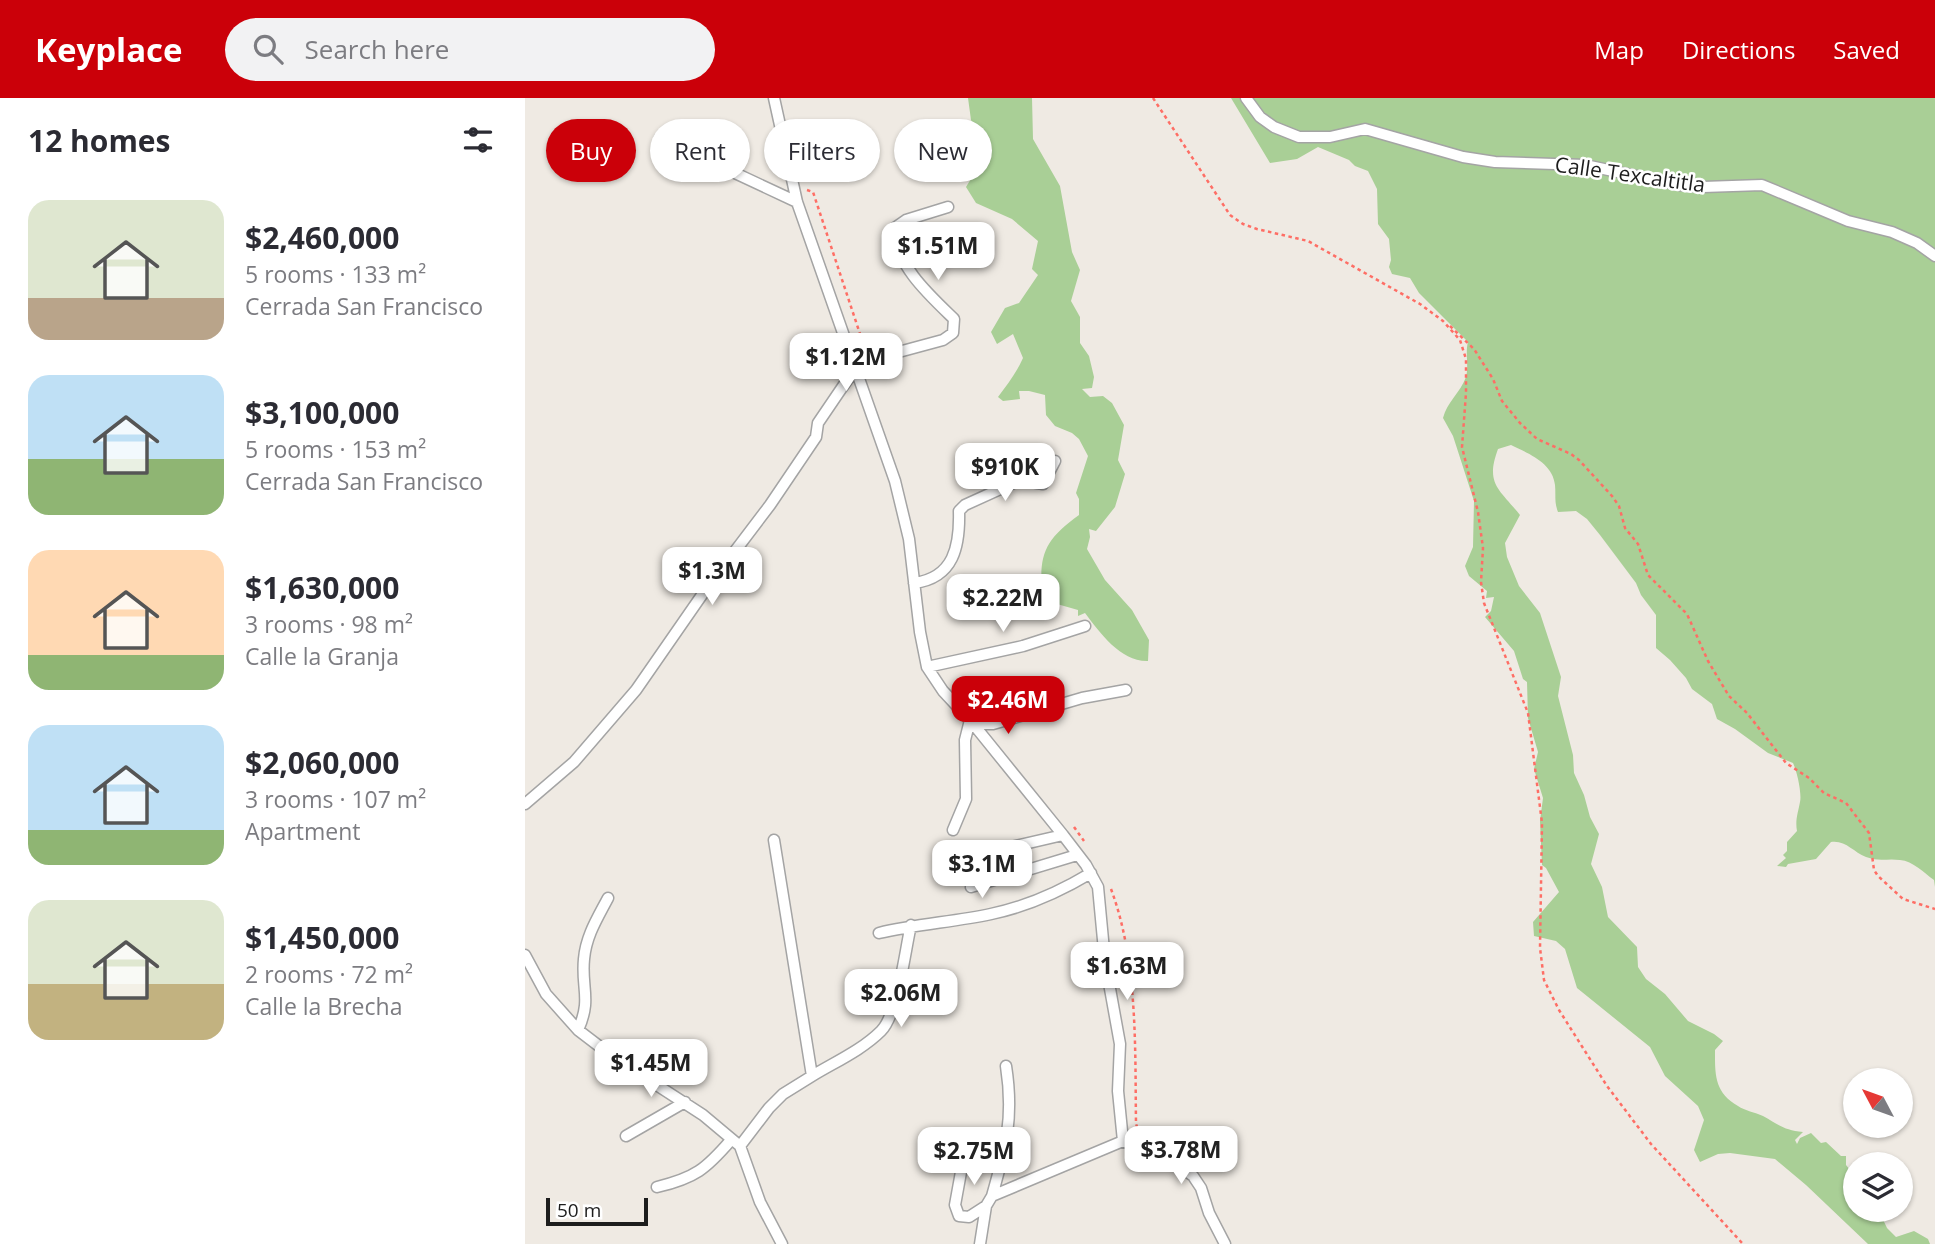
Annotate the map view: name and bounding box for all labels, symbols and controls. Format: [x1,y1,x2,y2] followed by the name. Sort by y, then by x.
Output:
[225,18,715,81] search box
[35,27,183,72] text: Keyplace
[249,30,287,68] icon: search
[305,31,449,67] text: Search here
[1594,33,1644,66] text: Map
[1682,33,1795,66] text: Directions
[1833,33,1900,66] text: Saved
[546,119,636,182] chip: Buy
[650,119,750,182] chip: Rent
[764,119,880,182] chip: Filters
[894,119,992,182] chip: New
[28,120,171,161] text: 12 homes
[459,121,497,159] icon: filters
[1553,150,1707,198] street label: Calle Texcaltitla
[245,217,399,258] text: $2,460,000
[881,222,995,282] pin: $1.51M
[84,228,168,312] icon: home
[898,229,978,261] text: $1.51M
[245,258,426,290] text: 5 rooms · 133 m²
[245,290,483,322] text: Cerrada San Francisco
[789,334,903,393] pin: $1.12M
[806,340,886,372] text: $1.12M
[245,392,399,433] text: $3,100,000
[84,403,168,487] icon: home
[245,433,426,465] text: 5 rooms · 153 m²
[956,444,1054,503] pin: $910K
[971,450,1039,482] text: $910K
[245,465,483,497] text: Cerrada San Francisco
[663,547,761,607] pin: $1.3M
[678,554,746,586] text: $1.3M
[245,567,399,608] text: $1,630,000
[946,574,1060,634] pin: $2.22M
[84,578,168,662] icon: home
[963,581,1043,613] text: $2.22M
[245,608,413,640] text: 3 rooms · 98 m²
[245,640,399,672] text: Calle la Granja
[951,676,1065,736] pin: $2.46M
[968,683,1048,715] text: $2.46M
[245,742,399,783] text: $2,060,000
[84,753,168,837] icon: home
[245,783,426,815] text: 3 rooms · 107 m²
[245,815,361,847] text: Apartment
[933,840,1031,900] pin: $3.1M
[948,847,1016,879] text: $3.1M
[245,917,399,958] text: $1,450,000
[84,928,168,1012] icon: home
[1070,942,1184,1002] pin: $1.63M
[1087,949,1167,981] text: $1.63M
[245,958,413,990] text: 2 rooms · 72 m²
[844,970,958,1029] pin: $2.06M
[861,976,941,1008] text: $2.06M
[245,990,402,1022] text: Calle la Brecha
[594,1040,708,1099] pin: $1.45M
[611,1046,691,1078] text: $1.45M
[1843,1068,1913,1138] north arrow
[1843,1068,1913,1222] map controls
[1124,1126,1238,1186] pin: $3.78M
[917,1128,1031,1187] pin: $2.75M
[1141,1133,1221,1165] text: $3.78M
[934,1134,1014,1166] text: $2.75M
[1843,1152,1913,1222] button: layers
[546,1195,647,1227] scale bar
[557,1197,601,1223] text: 50 m

